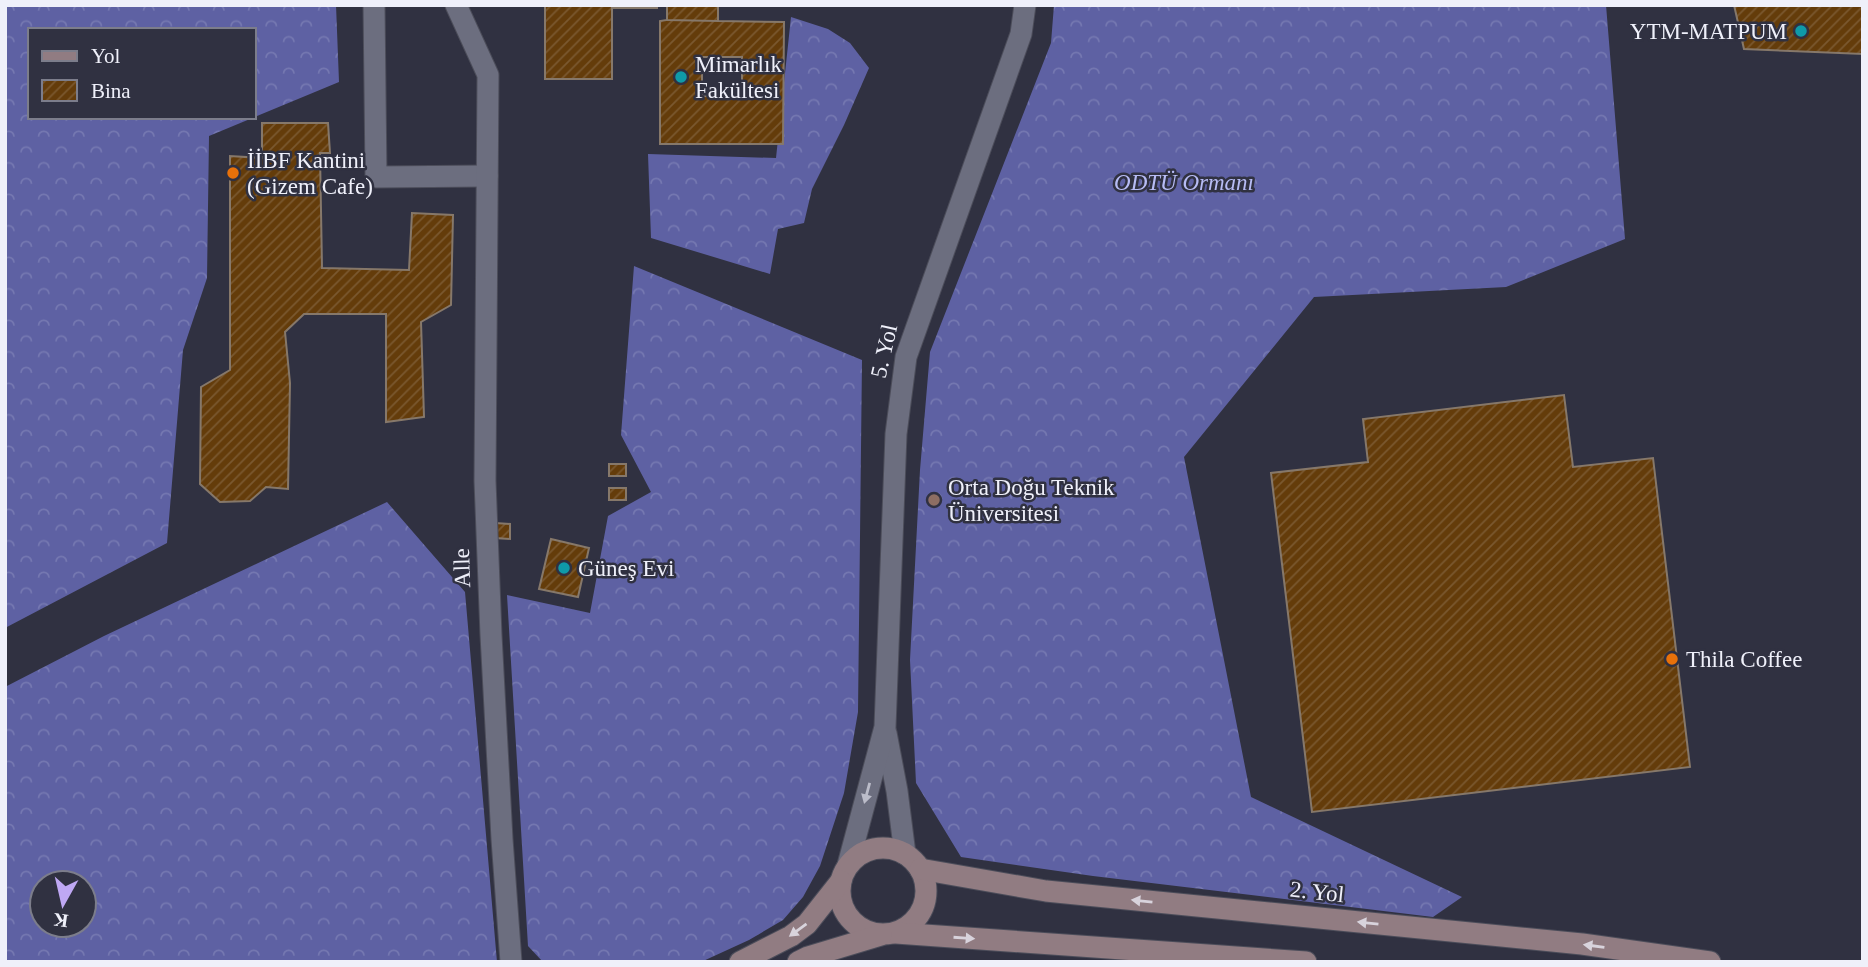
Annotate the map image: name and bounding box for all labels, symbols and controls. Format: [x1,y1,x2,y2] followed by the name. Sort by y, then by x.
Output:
[1630,19,1787,44] place label: YTM-MATPUM
[1793,23,1809,39] marker: YTM-MATPUM
[28,28,256,119] legend
[91,44,121,68] text: Yol
[695,52,782,103] place label: Mimarlık Fakültesi
[673,69,689,85] marker: Mimarlık Fakültesi
[91,79,131,103] text: Bina
[247,148,373,199] place label: İİBF Kantini (Gizem Cafe)
[225,165,241,181] marker: İİBF Kantini (Gizem Cafe)
[1114,170,1254,195] park label: ODTÜ Ormanı
[866,322,902,380] street label: 5. Yol
[948,475,1115,526] place label: Orta Doğu Teknik Üniversitesi
[926,492,942,508] marker: Orta Doğu Teknik Üniversitesi
[449,548,475,588] street label: Alle
[578,556,674,581] place label: Güneş Evi
[556,560,572,576] marker: Güneş Evi
[1686,647,1802,672] place label: Thila Coffee
[1664,651,1680,667] marker: Thila Coffee
[861,782,872,804] one-way arrow
[28,869,98,939] north arrow
[1289,877,1345,907] street label: 2. Yol
[1130,895,1152,906] one-way arrow
[52,909,69,932] text: K
[1357,917,1379,928] one-way arrow
[789,923,807,937] one-way arrow
[953,933,975,944] one-way arrow
[1583,940,1605,951] one-way arrow

